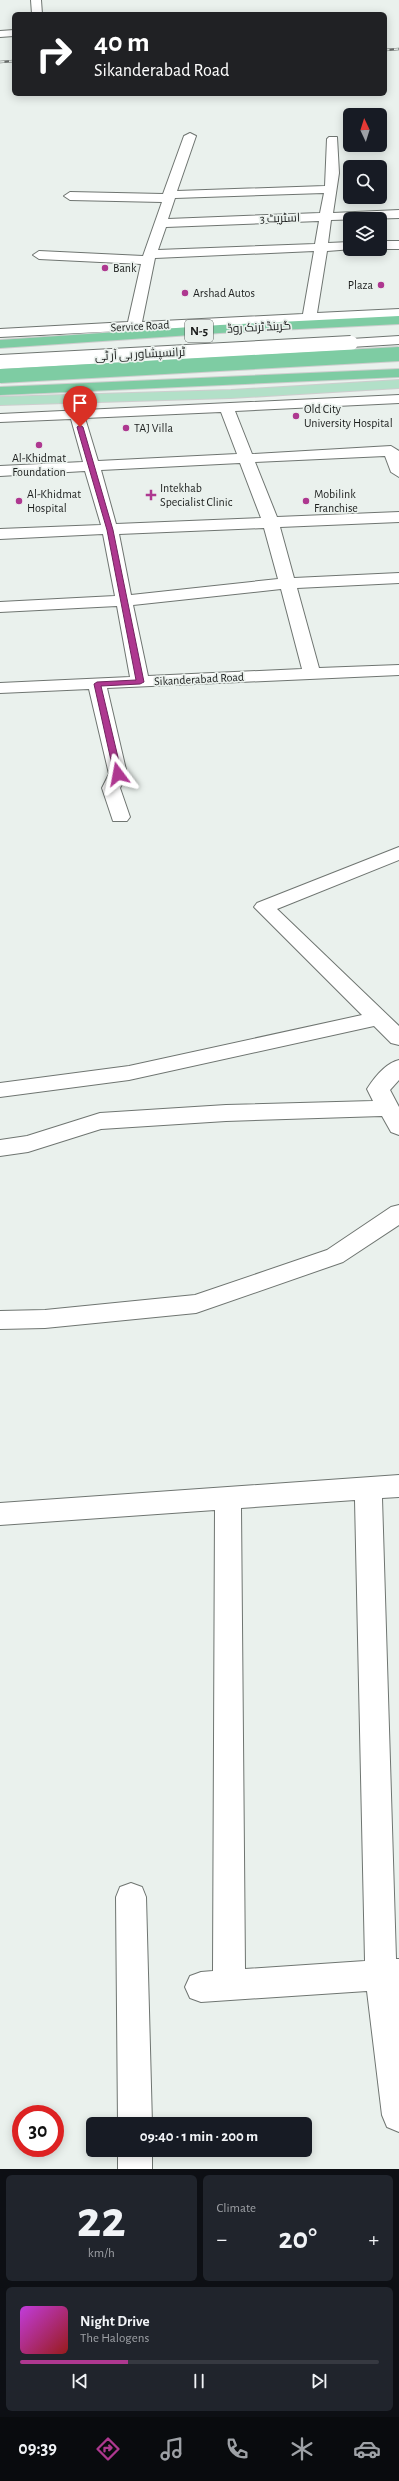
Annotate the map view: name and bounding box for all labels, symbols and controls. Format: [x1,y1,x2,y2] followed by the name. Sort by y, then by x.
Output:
[28,28,80,80] icon: right
[94,29,150,57] text: 40 m
[94,62,229,80] text: Sikanderabad Road
[343,108,387,152] north arrow
[343,108,387,256] map controls
[343,160,387,204] button: search
[260,211,300,226] street label: اسٹریٹ 3
[343,212,387,256] button: layers
[113,262,137,274] place label: Bank
[100,263,110,273] marker: Bank
[348,279,373,291] place label: Plaza
[376,280,386,290] marker: Plaza
[193,287,255,299] place label: Arshad Autos
[180,288,190,298] marker: Arshad Autos
[110,318,170,334] street label: Service Road
[227,319,291,336] street label: گرینڈ ٹرنک روڈ
[185,320,213,342] road number: N-5
[94,345,186,364] street label: ٹرانسپشاور بی آر ٹی
[63,386,97,427] pin
[69,392,91,414] icon: arrive
[304,403,393,430] place label: Old City University Hospital
[291,411,301,421] marker: Old City University Hospital
[134,422,173,434] place label: TAJ Villa
[121,423,131,433] marker: TAJ Villa
[34,440,44,450] marker: Al-Khidmat Foundation
[12,452,66,478] place label: Al-Khidmat Foundation
[160,482,233,508] place label: Intekhab Specialist Clinic
[27,488,81,514] place label: Al-Khidmat Hospital
[314,488,358,514] place label: Mobilink Franchise
[145,489,157,501] marker: Intekhab Specialist Clinic
[14,496,24,506] marker: Al-Khidmat Hospital
[301,496,311,506] marker: Mobilink Franchise
[154,671,244,687] street label: Sikanderabad Road
[97,753,139,795] position arrow
[12,2105,64,2157] speed limit sign: 30
[140,2129,258,2144] text: 09:40 · 1 min · 200 m
[77,2194,126,2246] text: 22
[217,2202,256,2215] text: Climate
[278,2224,317,2254] text: 20°
[217,2228,227,2250] text: −
[368,2228,379,2250] text: +
[88,2247,115,2260] text: km/h
[80,2314,150,2329] text: Night Drive
[80,2332,149,2345] text: The Halogens
[69,2370,91,2392] icon: previous
[188,2370,210,2392] icon: pause
[308,2370,330,2392] icon: next
[94,2435,122,2463] icon: directions
[158,2435,186,2463] icon: music
[223,2435,251,2463] icon: phone
[288,2435,316,2463] icon: climate
[353,2435,381,2463] icon: car
[18,2440,57,2458] text: 09:39

